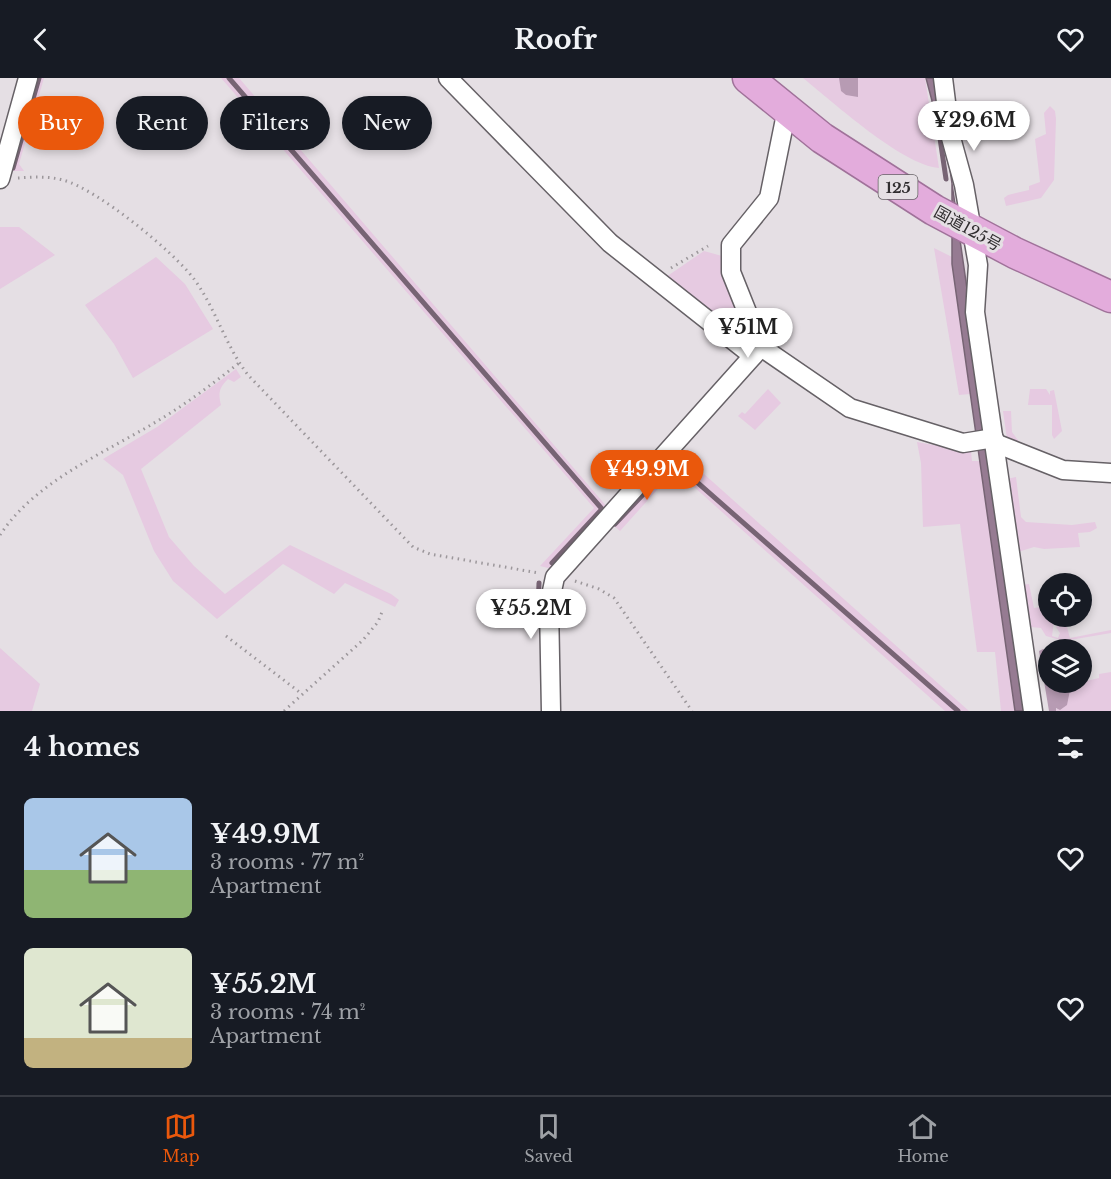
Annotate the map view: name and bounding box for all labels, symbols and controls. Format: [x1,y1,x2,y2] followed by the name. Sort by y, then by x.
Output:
[24,23,57,56] icon: back
[514,23,597,56] text: Roofr
[1054,23,1087,56] icon: heart
[18,96,104,150] chip: Buy
[116,96,208,150] chip: Rent
[220,96,330,150] chip: Filters
[342,96,432,150] chip: New
[925,101,1023,152] pin: ¥29.6M
[932,108,1016,132] text: ¥29.6M
[878,175,918,199] road number: 125
[931,201,1005,255] street label: 国道125号
[712,308,784,359] pin: ¥51M
[718,315,778,339] text: ¥51M
[598,450,696,501] pin: ¥49.9M
[605,457,689,481] text: ¥49.9M
[1038,573,1092,693] map controls
[1038,573,1092,627] button: locate
[482,589,580,640] pin: ¥55.2M
[490,596,572,620] text: ¥55.2M
[1038,639,1092,693] button: layers
[24,731,140,763] text: 4 homes
[1054,731,1087,764] icon: filters
[210,818,320,850] text: ¥49.9M
[72,822,144,894] icon: home
[1054,842,1087,875] icon: heart
[210,850,364,874] text: 3 rooms · 77 m²
[210,874,321,898] text: Apartment
[210,968,317,1000] text: ¥55.2M
[72,972,144,1044] icon: home
[1054,992,1087,1025] icon: heart
[210,1000,366,1024] text: 3 rooms · 74 m²
[210,1024,321,1048] text: Apartment
[162,1110,200,1166] tab: Map
[524,1110,573,1166] tab: Saved
[897,1110,949,1166] tab: Home

